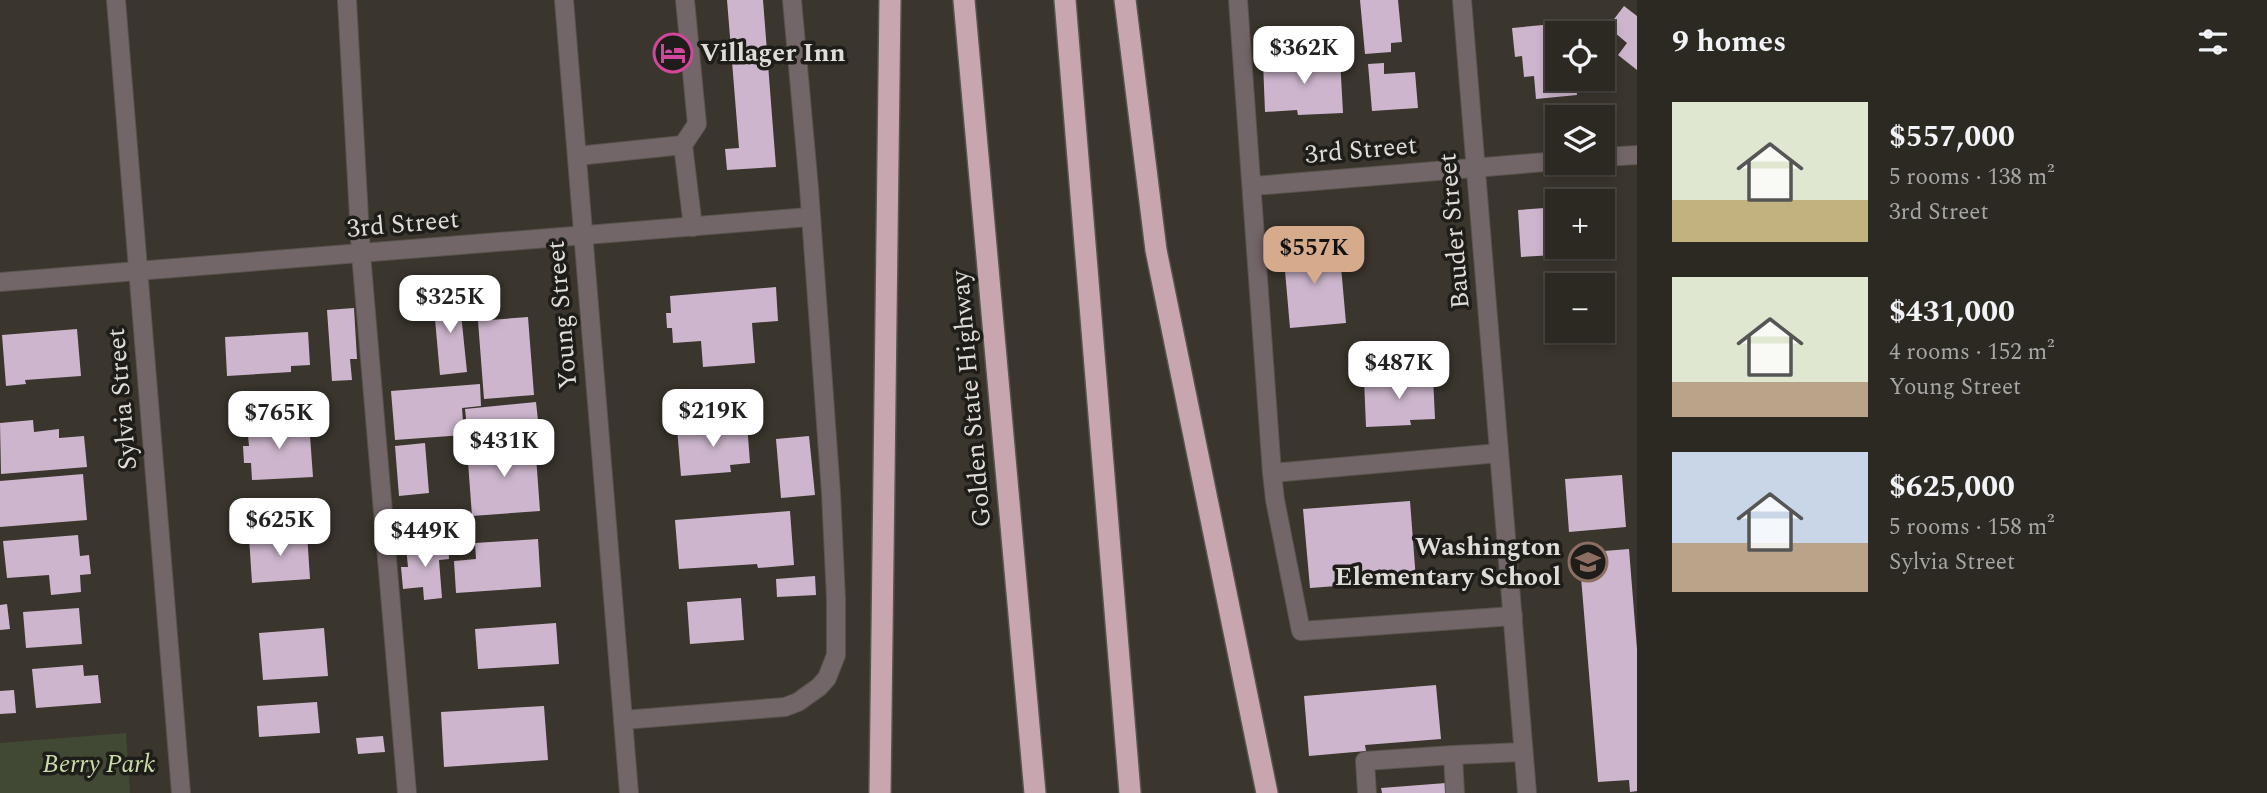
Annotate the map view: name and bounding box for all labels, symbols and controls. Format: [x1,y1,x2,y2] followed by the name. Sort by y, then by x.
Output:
[1672,19,1786,65] text: 9 homes
[1545,21,1615,343] map controls
[1545,21,1615,91] button: locate
[2194,23,2232,61] icon: filters
[1255,27,1353,86] pin: $362K
[1269,31,1339,66] text: $362K
[652,32,694,74] hotel icon: Villager Inn
[700,33,846,73] place label: Villager Inn
[1545,105,1615,175] button: layers
[1889,114,2015,160] text: $557,000
[1303,125,1419,175] street label: 3rd Street
[1728,130,1812,214] icon: home
[1427,151,1481,311] street label: Bauder Street
[1889,160,2055,195] text: 5 rooms · 138 m²
[1545,189,1615,259] button: +
[1889,195,1989,230] text: 3rd Street
[345,199,461,249] street label: 3rd Street
[1265,226,1363,286] pin: $557K
[1279,231,1349,266] text: $557K
[536,239,588,391] street label: Young Street
[940,268,1002,529] street label: Golden State Highway
[1545,273,1615,343] button: −
[401,276,499,335] pin: $325K
[415,280,485,315] text: $325K
[1889,289,2015,335] text: $431,000
[1728,305,1812,389] icon: home
[96,326,148,472] street label: Sylvia Street
[1889,335,2055,370] text: 4 rooms · 152 m²
[1350,342,1448,401] pin: $487K
[1364,346,1434,381] text: $487K
[1889,370,2021,405] text: Young Street
[664,390,762,449] pin: $219K
[230,392,328,451] pin: $765K
[678,394,748,429] text: $219K
[244,396,314,431] text: $765K
[455,420,553,479] pin: $431K
[469,424,539,459] text: $431K
[1889,464,2015,510] text: $625,000
[1728,480,1812,564] icon: home
[231,498,329,558] pin: $625K
[245,503,315,538] text: $625K
[376,510,474,569] pin: $449K
[1889,510,2055,545] text: 5 rooms · 158 m²
[390,514,460,549] text: $449K
[1335,527,1561,597] place label: Washington Elementary School
[1567,541,1609,583] school or university icon: Washington Elementary School
[1889,545,2015,580] text: Sylvia Street
[43,744,155,784] park label: Berry Park

